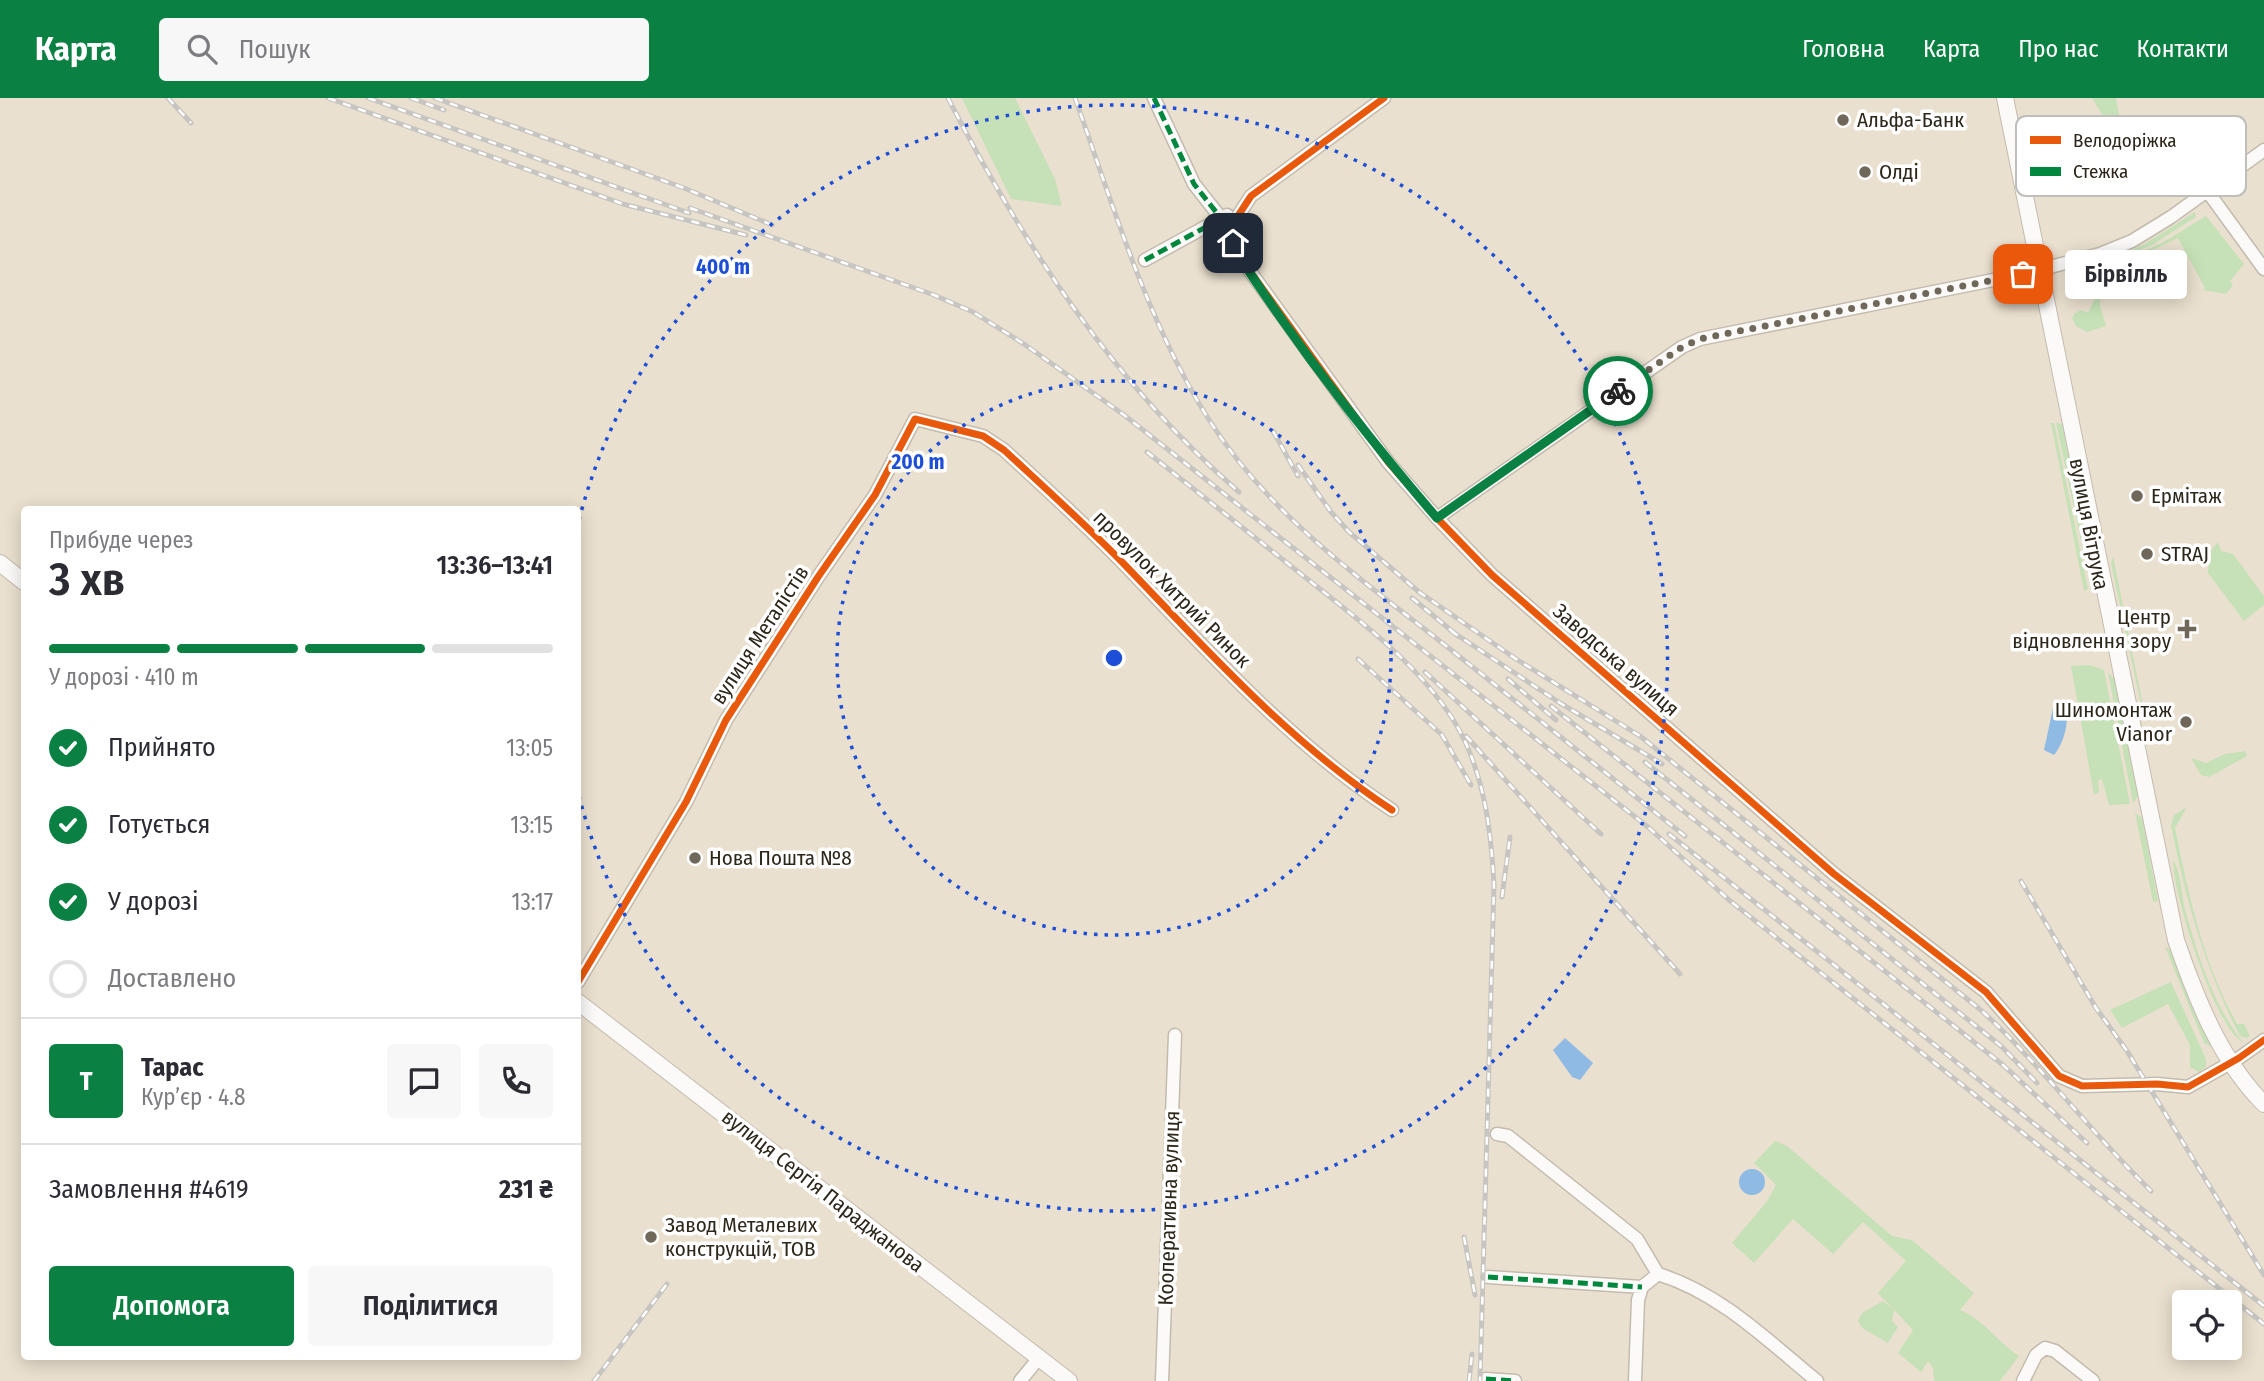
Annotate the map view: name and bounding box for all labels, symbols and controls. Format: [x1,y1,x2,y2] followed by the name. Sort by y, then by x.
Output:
[159,18,649,81] search box
[35,29,117,69] text: Карта
[183,30,221,68] icon: search
[239,34,310,65] text: Пошук
[1802,35,1885,63] text: Головна
[1923,35,1980,63] text: Карта
[2018,35,2099,63] text: Про нас
[2137,35,2229,63] text: Контакти
[1857,107,1964,133] place label: Альфа-Банк
[1835,112,1851,128] marker: Альфа-Банк
[2016,116,2246,196] legend
[2073,129,2177,152] text: Велодоріжка
[1879,159,1919,185] place label: Олді
[2073,160,2128,183] text: Стежка
[1857,164,1873,180] marker: Олді
[1203,213,1263,273] pin
[1214,224,1252,262] icon: home
[1993,244,2053,304] pin
[2065,250,2188,298] callout: Бірвілль
[696,254,750,280] text: 400 m
[2004,255,2042,293] icon: bag
[2085,260,2167,288] text: Бірвілль
[1583,356,1653,426] courier
[1599,372,1637,410] icon: bike
[890,449,945,475] text: 200 m
[2063,456,2115,592] street label: вулиця Вітрука
[2151,483,2222,509] place label: Ермітаж
[2129,488,2145,504] marker: Ермітаж
[1088,505,1256,673] street label: провулок Хитрий Ринок
[49,526,194,554] text: Прибуде через
[2161,541,2209,567] place label: STRAJ
[2139,546,2155,562] marker: STRAJ
[437,550,553,581] text: 13:36–13:41
[49,552,125,607] text: 3 хв
[705,561,815,709] street label: вулиця Металістів
[1548,598,1684,722] street label: Заводська вулиця
[2012,604,2172,654] place label: Центр відновлення зору
[2177,619,2197,639] marker: Центр відновлення зору
[1102,646,1126,670] centre of rings
[49,663,199,691] text: У дорозі · 410 m
[2055,697,2173,747] place label: Шиномонтаж Vianor
[2178,714,2194,730] marker: Шиномонтаж Vianor
[49,729,87,767] icon: check
[108,732,216,763] text: Прийнято
[506,734,553,762] text: 13:05
[49,806,87,844] icon: check
[108,809,210,840] text: Готується
[510,811,553,839] text: 13:15
[709,845,852,871] place label: Нова Пошта №8
[687,850,703,866] marker: Нова Пошта №8
[49,883,87,921] icon: check
[108,886,198,917] text: У дорозі
[511,888,553,916] text: 13:17
[108,963,236,994] text: Доставлено
[387,1044,461,1118] button: chat
[479,1044,553,1118] button: phone
[141,1052,204,1083] text: Тарас
[80,1066,92,1097] text: Т
[141,1083,246,1111] text: Кур’єр · 4.8
[717,1104,929,1278] street label: вулиця Сергія Параджанова
[1153,1110,1185,1306] street label: Кооперативна вулиця
[49,1174,249,1205] text: Замовлення #4619
[499,1174,553,1205] text: 231 ₴
[665,1212,818,1262] place label: Завод Металевих конструкцій, ТОВ
[643,1229,659,1245] marker: Завод Металевих конструкцій, ТОВ
[49,1266,294,1346] button: Допомога
[308,1266,553,1346] button: Поділитися
[2172,1290,2242,1360] map controls
[2172,1290,2242,1360] button: locate

